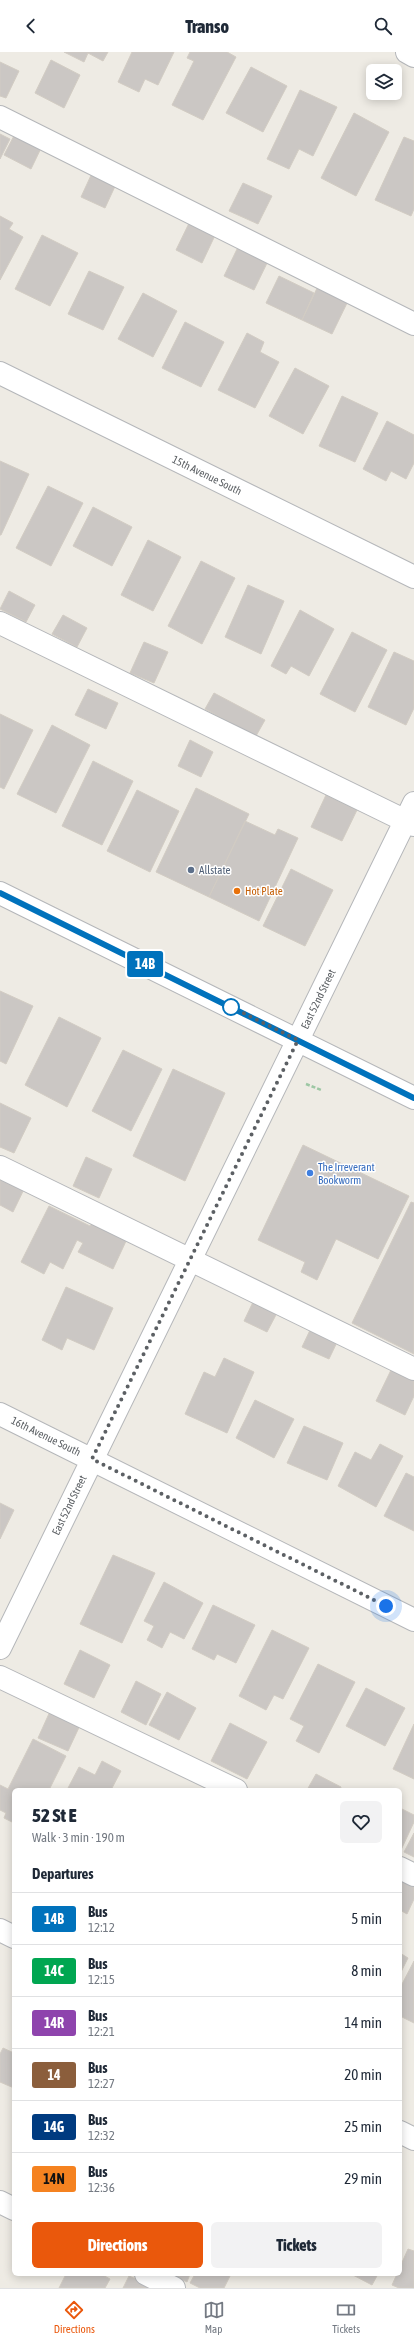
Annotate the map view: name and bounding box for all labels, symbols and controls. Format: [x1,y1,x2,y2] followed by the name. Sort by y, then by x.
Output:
[20,15,42,37] icon: back
[372,15,394,37] icon: search
[185,16,229,37] text: Transo
[366,64,402,100] map controls
[366,64,402,100] button: layers
[170,453,244,497] street label: 15th Avenue South
[199,864,230,876] place label: Allstate
[186,865,196,875] marker: Allstate
[245,885,283,897] place label: Hot Plate
[232,886,242,896] marker: Hot Plate
[122,951,168,977] line badge: 14B
[135,956,155,972] text: 14B
[298,967,338,1031] street label: East 52nd Street
[222,998,240,1016] unlabelled marker
[318,1161,375,1186] place label: The Irreverant Bookworm
[305,1168,315,1178] marker: The Irreverant Bookworm
[9,1414,83,1458] street label: 16th Avenue South
[49,1473,89,1537] street label: East 52nd Street
[376,1596,396,1616] your location
[340,1801,382,1843] button: heart
[32,1804,77,1826] text: 52 St E
[32,1830,125,1845] text: Walk · 3 min · 190 m
[32,1865,94,1882] text: Departures
[88,1903,108,1920] text: Bus
[351,1910,382,1927] text: 5 min
[44,1911,64,1927] text: 14B
[88,1920,115,1935] text: 12:12
[88,1955,108,1972] text: Bus
[351,1962,382,1979] text: 8 min
[44,1963,64,1979] text: 14C
[88,1972,115,1987] text: 12:15
[88,2007,108,2024] text: Bus
[344,2014,382,2031] text: 14 min
[44,2015,64,2031] text: 14R
[88,2024,115,2039] text: 12:21
[88,2059,108,2076] text: Bus
[344,2066,382,2083] text: 20 min
[47,2067,61,2083] text: 14
[88,2076,115,2091] text: 12:27
[88,2111,108,2128] text: Bus
[344,2118,382,2135] text: 25 min
[44,2119,64,2135] text: 14G
[88,2128,115,2143] text: 12:32
[88,2163,108,2180] text: Bus
[344,2170,382,2187] text: 29 min
[43,2171,65,2187] text: 14N
[88,2180,115,2195] text: 12:36
[32,2222,203,2268] button: Directions
[211,2222,382,2268] button: Tickets
[54,2299,95,2335] tab: Directions
[203,2299,225,2335] tab: Map
[332,2299,360,2335] tab: Tickets

